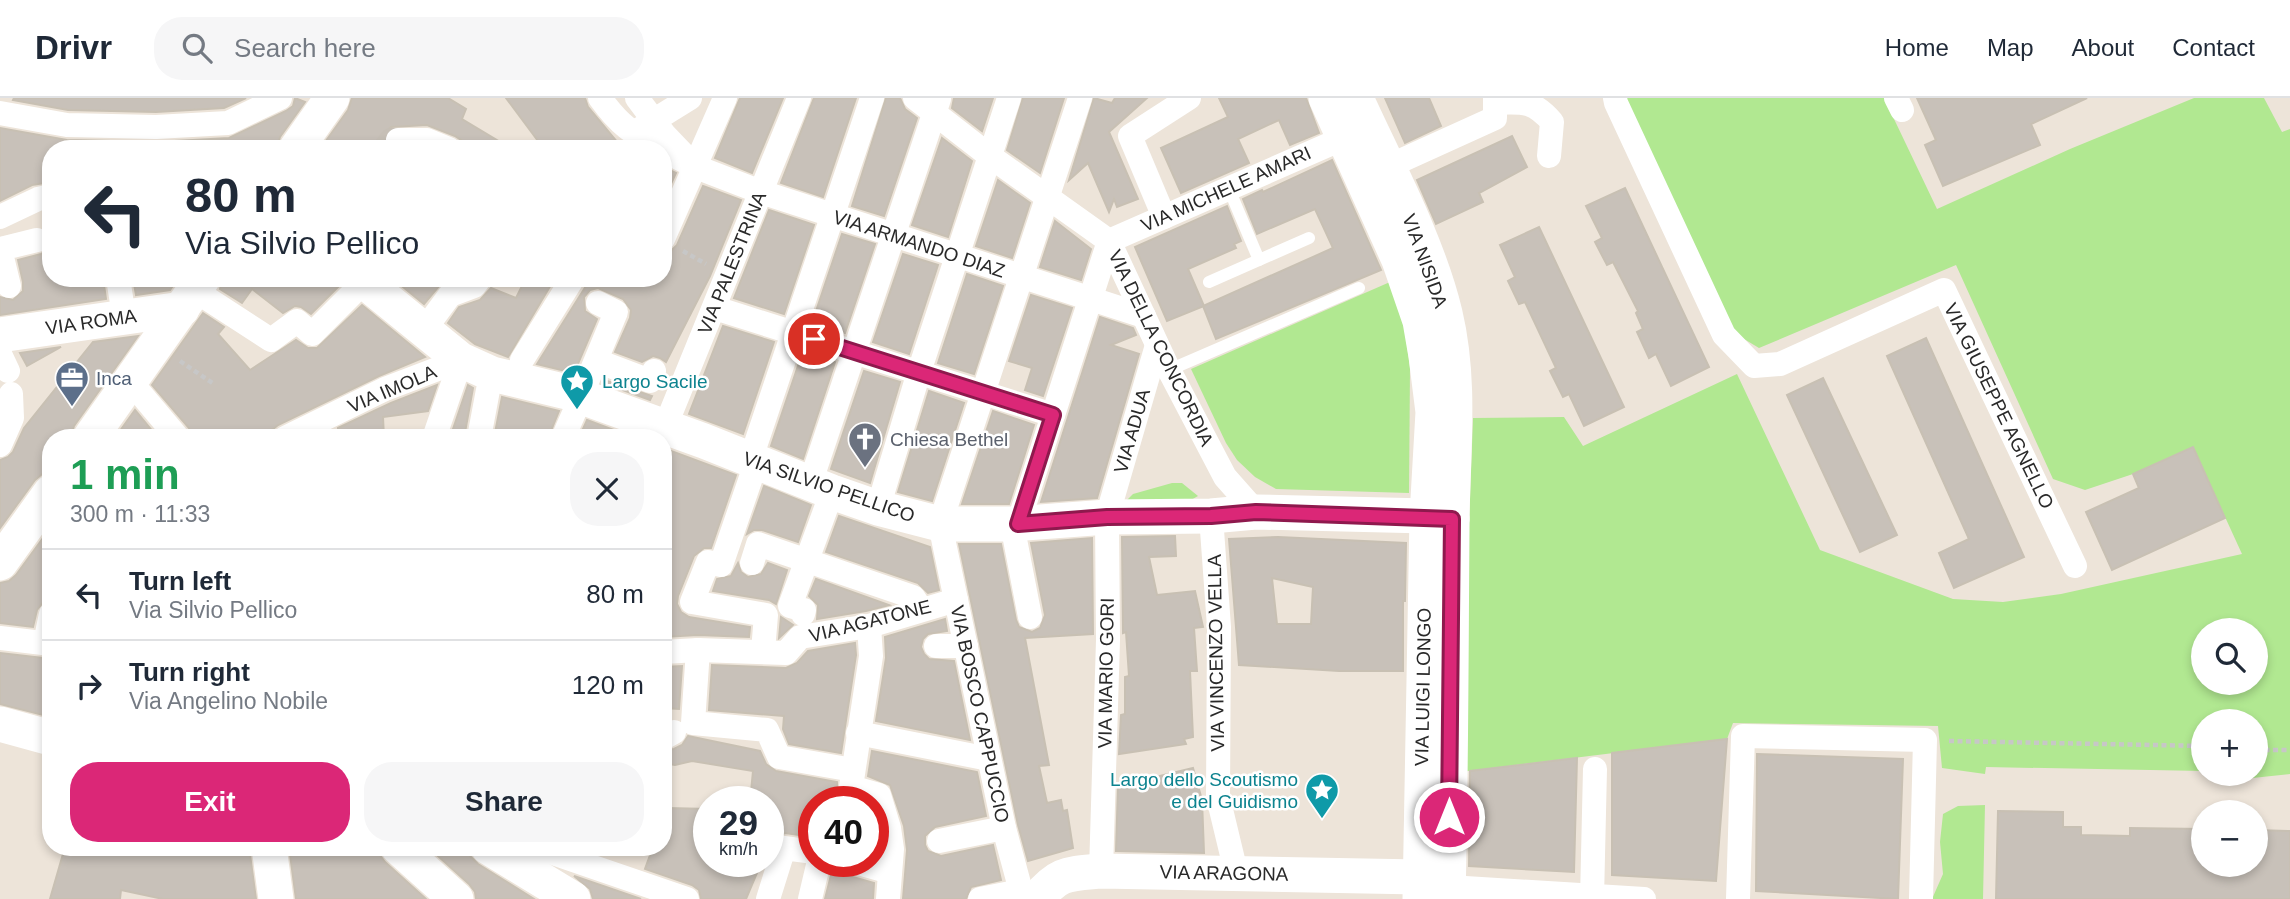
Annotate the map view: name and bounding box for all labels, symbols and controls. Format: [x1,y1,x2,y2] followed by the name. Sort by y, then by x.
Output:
[154,17,644,80] search box
[35,29,112,66] text: Drivr
[178,29,216,67] icon: search
[234,33,376,63] text: Search here
[1885,34,1949,61] text: Home
[1987,34,2034,61] text: Map
[2072,34,2134,61] text: About
[2172,34,2255,61] text: Contact
[1138,142,1314,236] street label: VIA MICHELE AMARI
[70,168,161,259] icon: left
[185,168,297,222] text: 80 m
[694,188,770,337] street label: VIA PALESTRINA
[830,206,1008,282] street label: VIA ARMANDO DIAZ
[1398,211,1452,311] street label: VIA NISIDA
[185,225,419,261] text: Via Silvio Pellico
[1104,247,1218,450] street label: VIA DELLA CONCORDIA
[1940,300,2058,512] street label: VIA GIUSEPPE AGNELLO
[44,305,138,339] street label: VIA ROMA
[784,309,844,369] pin
[795,320,833,358] icon: arrive
[53,359,91,408] office icon: Inca
[345,361,440,417] street label: VIA IMOLA
[558,362,596,411] place icon: Largo Sacile
[96,368,132,389] place label: Inca
[602,371,708,392] place label: Largo Sacile
[1110,386,1154,476] street label: VIA ADUA
[846,420,884,469] church icon: Chiesa Bethel
[890,429,1008,450] place label: Chiesa Bethel
[740,448,918,526] street label: VIA SILVIO PELLICO
[70,451,180,498] text: 1 min
[570,452,644,526] button: close
[70,501,210,527] text: 300 m · 11:33
[1204,554,1228,752] street label: VIA VINCENZO VELLA
[129,566,231,596] text: Turn left
[70,576,108,614] icon: left
[586,579,644,609] text: 80 m
[807,596,933,646] street label: VIA AGATONE
[129,597,297,623] text: Via Silvio Pellico
[1094,597,1118,749] street label: VIA MARIO GORI
[947,603,1013,825] street label: VIA BOSCO CAPPUCCIO
[1411,608,1435,766] street label: VIA LUIGI LONGO
[2191,618,2268,877] map controls
[2191,618,2268,695] button: search
[129,657,250,687] text: Turn right
[70,667,108,705] icon: right
[572,670,644,700] text: 120 m
[129,688,328,714] text: Via Angelino Nobile
[2191,709,2268,786] button: +
[70,762,350,842] button: Exit
[364,762,644,842] button: Share
[1110,769,1298,812] place label: Largo dello Scoutismo e del Guidismo
[1303,771,1341,820] place icon: Largo dello Scoutismo e del Guidismo
[1412,780,1486,854] position arrow
[798,786,889,877] speed limit sign: 40
[2191,800,2268,877] button: −
[719,803,758,842] text: 29
[719,839,758,859] text: km/h
[1159,861,1289,885] street label: VIA ARAGONA

